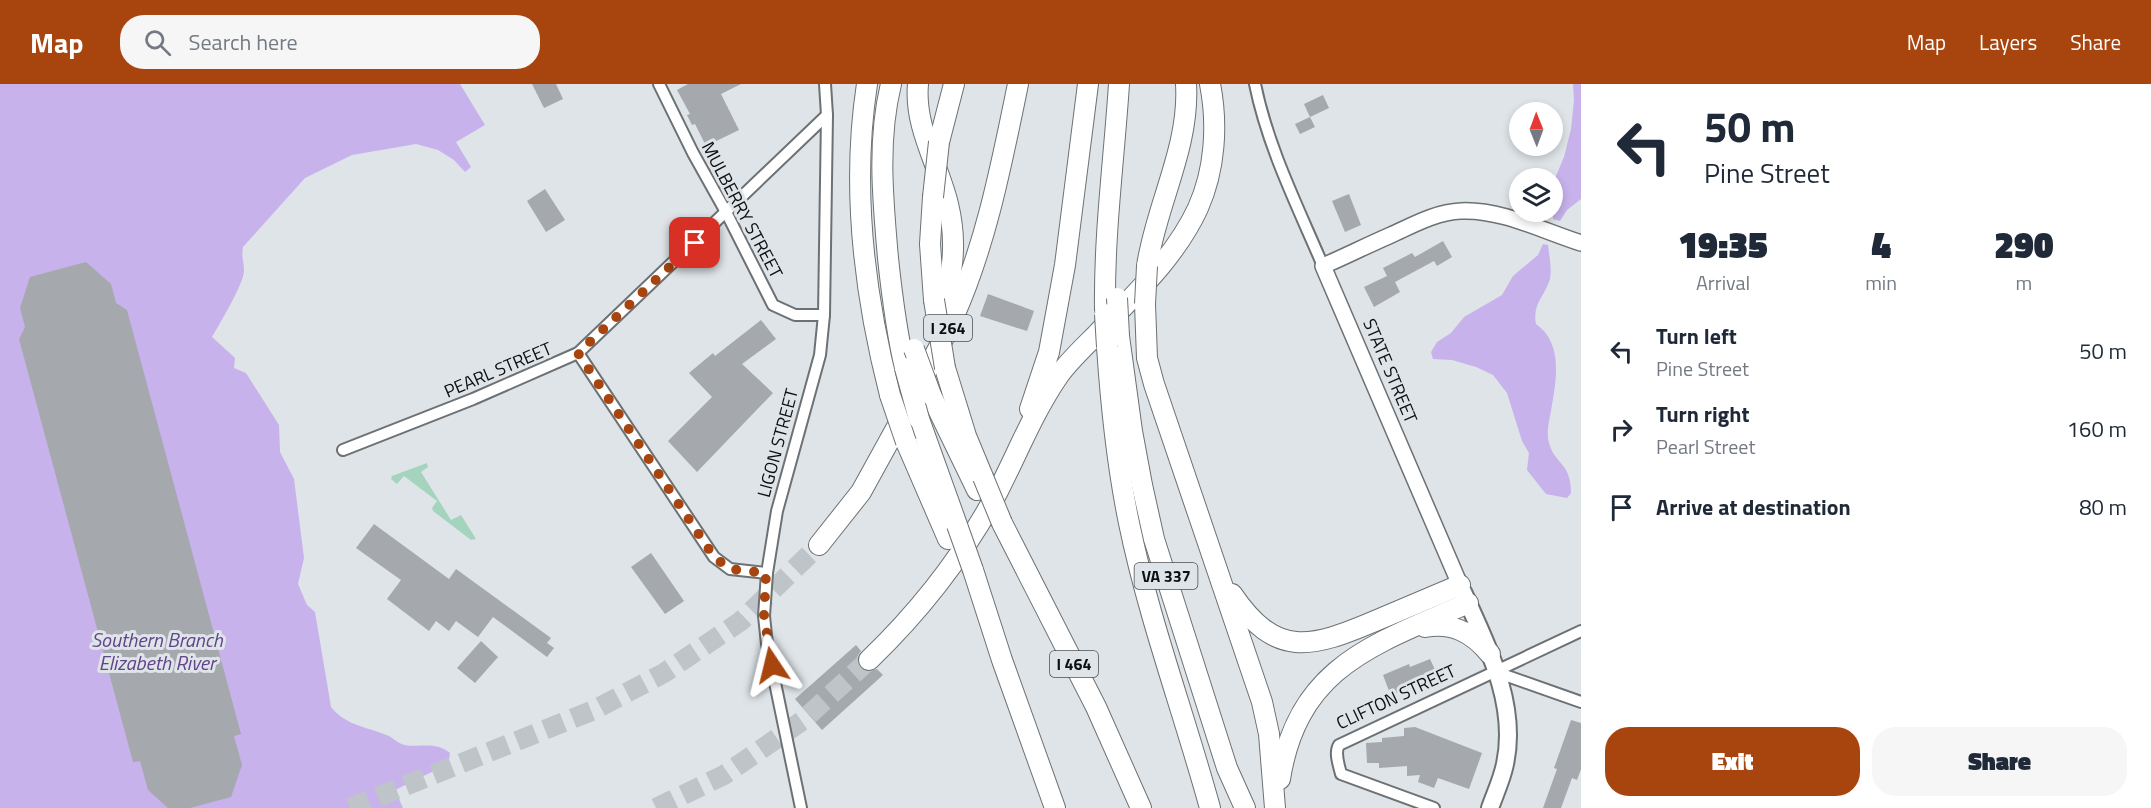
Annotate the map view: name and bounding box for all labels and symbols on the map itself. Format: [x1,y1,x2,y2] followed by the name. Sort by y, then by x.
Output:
[1509,102,1563,156] north arrow
[695,137,790,283] street label: MULBERRY STREET
[669,217,720,268] pin
[1356,314,1425,428] street label: STATE STREET
[924,315,972,341] road number: I 264
[440,334,556,404] street label: PEARL STREET
[750,385,805,500] street label: LIGON STREET
[1134,563,1198,589] road number: VA 337
[91,624,224,678] water label: Southern Branch Elizabeth River
[740,633,804,697] position arrow
[1050,651,1098,677] road number: I 464
[1332,657,1460,736] street label: CLIFTON STREET

